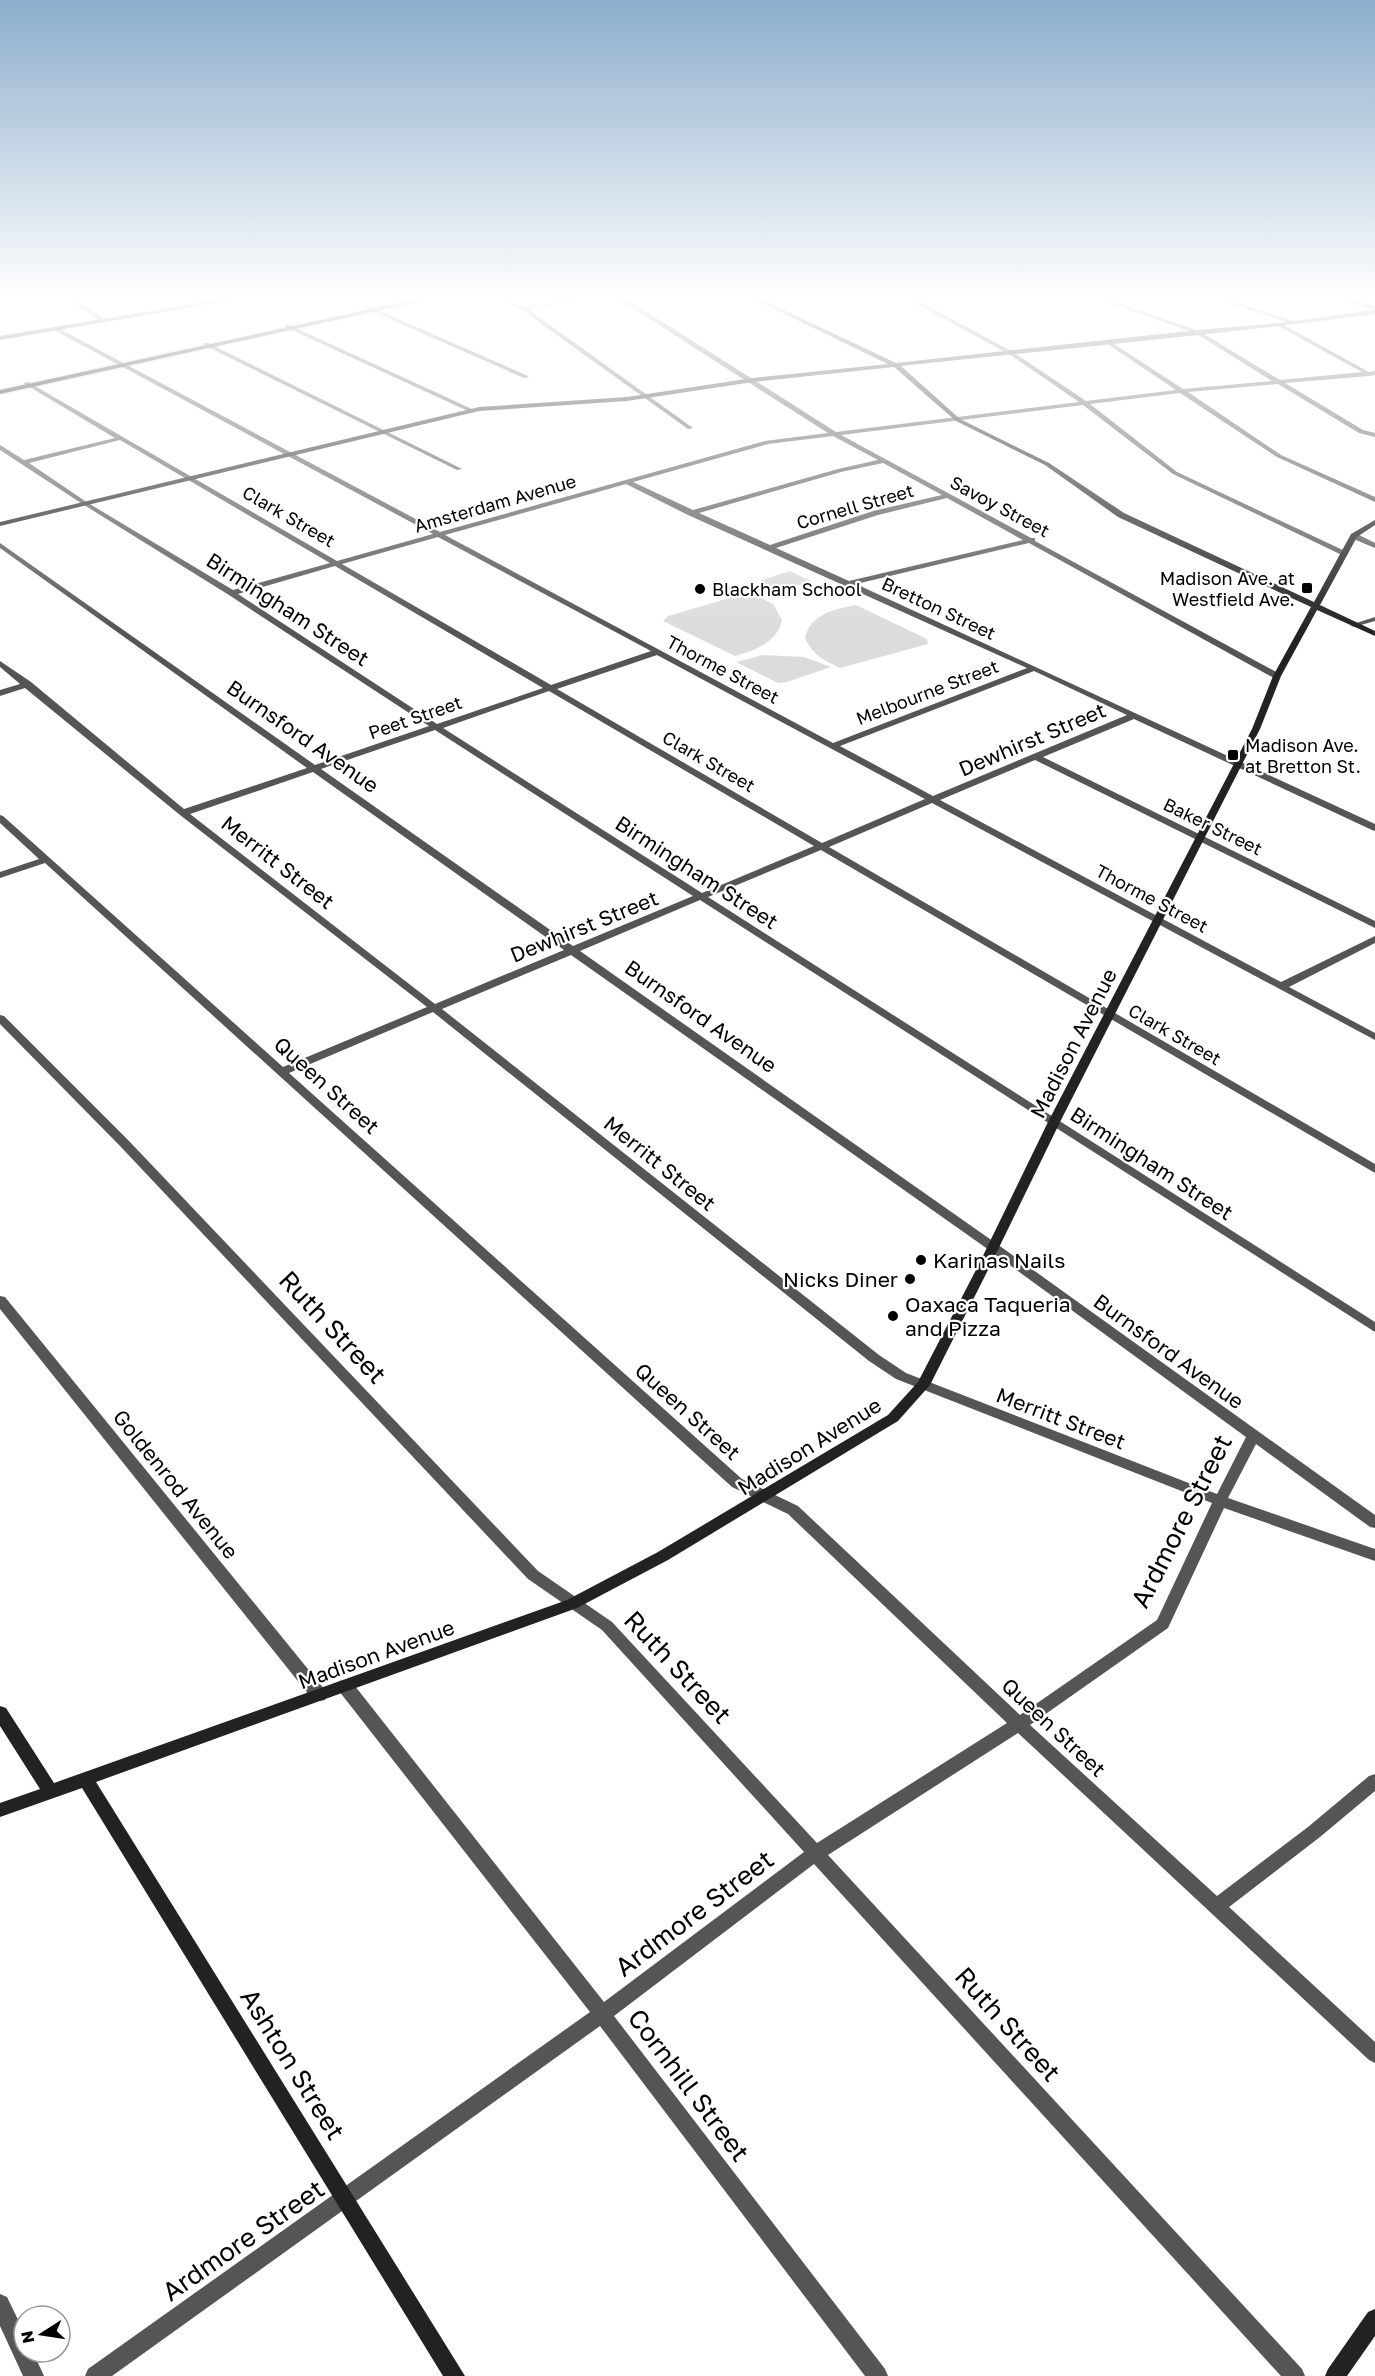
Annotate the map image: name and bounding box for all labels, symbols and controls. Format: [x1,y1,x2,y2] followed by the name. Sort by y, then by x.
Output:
[412,469,578,537] street label: Amsterdam Avenue
[947,471,1053,541] street label: Savoy Street
[794,479,916,533] street label: Cornell Street
[239,481,339,551] street label: Clark Street
[202,547,374,671] street label: Birmingham Street
[1160,567,1295,610] place label: Madison Ave. at Westfield Ave.
[879,572,999,644] street label: Bretton Street
[712,578,862,600] place label: Blackham School
[1300,581,1314,595] marker: Madison Ave. at Westfield Ave.
[693,582,707,596] marker: Blackham School
[663,630,783,708] street label: Thorme Street
[853,655,1001,729] street label: Melbourne Street
[222,674,384,798] street label: Burnsford Avenue
[365,691,465,743] street label: Peet Street
[954,696,1110,782] street label: Dewhirst Street
[659,726,759,796] street label: Clark Street
[1245,734,1361,777] place label: Madison Ave. at Bretton St.
[1226,748,1240,762] marker: Madison Ave. at Bretton St.
[1160,793,1266,859] street label: Baker Street
[216,810,340,914] street label: Merritt Street
[611,810,783,934] street label: Birmingham Street
[1092,859,1212,937] street label: Thorme Street
[506,884,662,968] street label: Dewhirst Street
[620,954,782,1078] street label: Burnsford Avenue
[1024,964,1122,1122] street label: Madison Avenue
[1125,999,1225,1069] street label: Clark Street
[269,1031,385,1139] street label: Queen Street
[1066,1101,1238,1225] street label: Birmingham Street
[599,1110,721,1216] street label: Merritt Street
[933,1247,1065,1273] place label: Karinas Nails
[914,1253,928,1267] marker: Karinas Nails
[273,1264,393,1390] street label: Ruth Street
[783,1266,898,1292] place label: Nicks Diner
[903,1272,917,1286] marker: Nicks Diner
[1089,1288,1249,1414] street label: Burnsford Avenue
[905,1291,1071,1341] place label: Oaxaca Taqueria and Pizza
[886,1309,900,1323] marker: Oaxaca Taqueria and Pizza
[630,1357,746,1465] street label: Queen Street
[993,1381,1129,1455] street label: Merritt Street
[732,1391,886,1501] street label: Madison Avenue
[108,1404,244,1564] street label: Goldenrod Avenue
[1124,1429,1238,1613] street label: Ardmore Street
[618,1604,738,1730] street label: Ruth Street
[294,1614,458,1694] street label: Madison Avenue
[997,1672,1111,1782] street label: Queen Street
[609,1843,779,1983] street label: Ardmore Street
[949,1961,1067,2087] street label: Ruth Street
[234,1983,352,2145] street label: Ashton Street
[622,2003,756,2167] street label: Cornhill Street
[156,2173,330,2307] street label: Ardmore Street
[12,2304,72,2364] north arrow
[16,2329,38,2345] text: N

